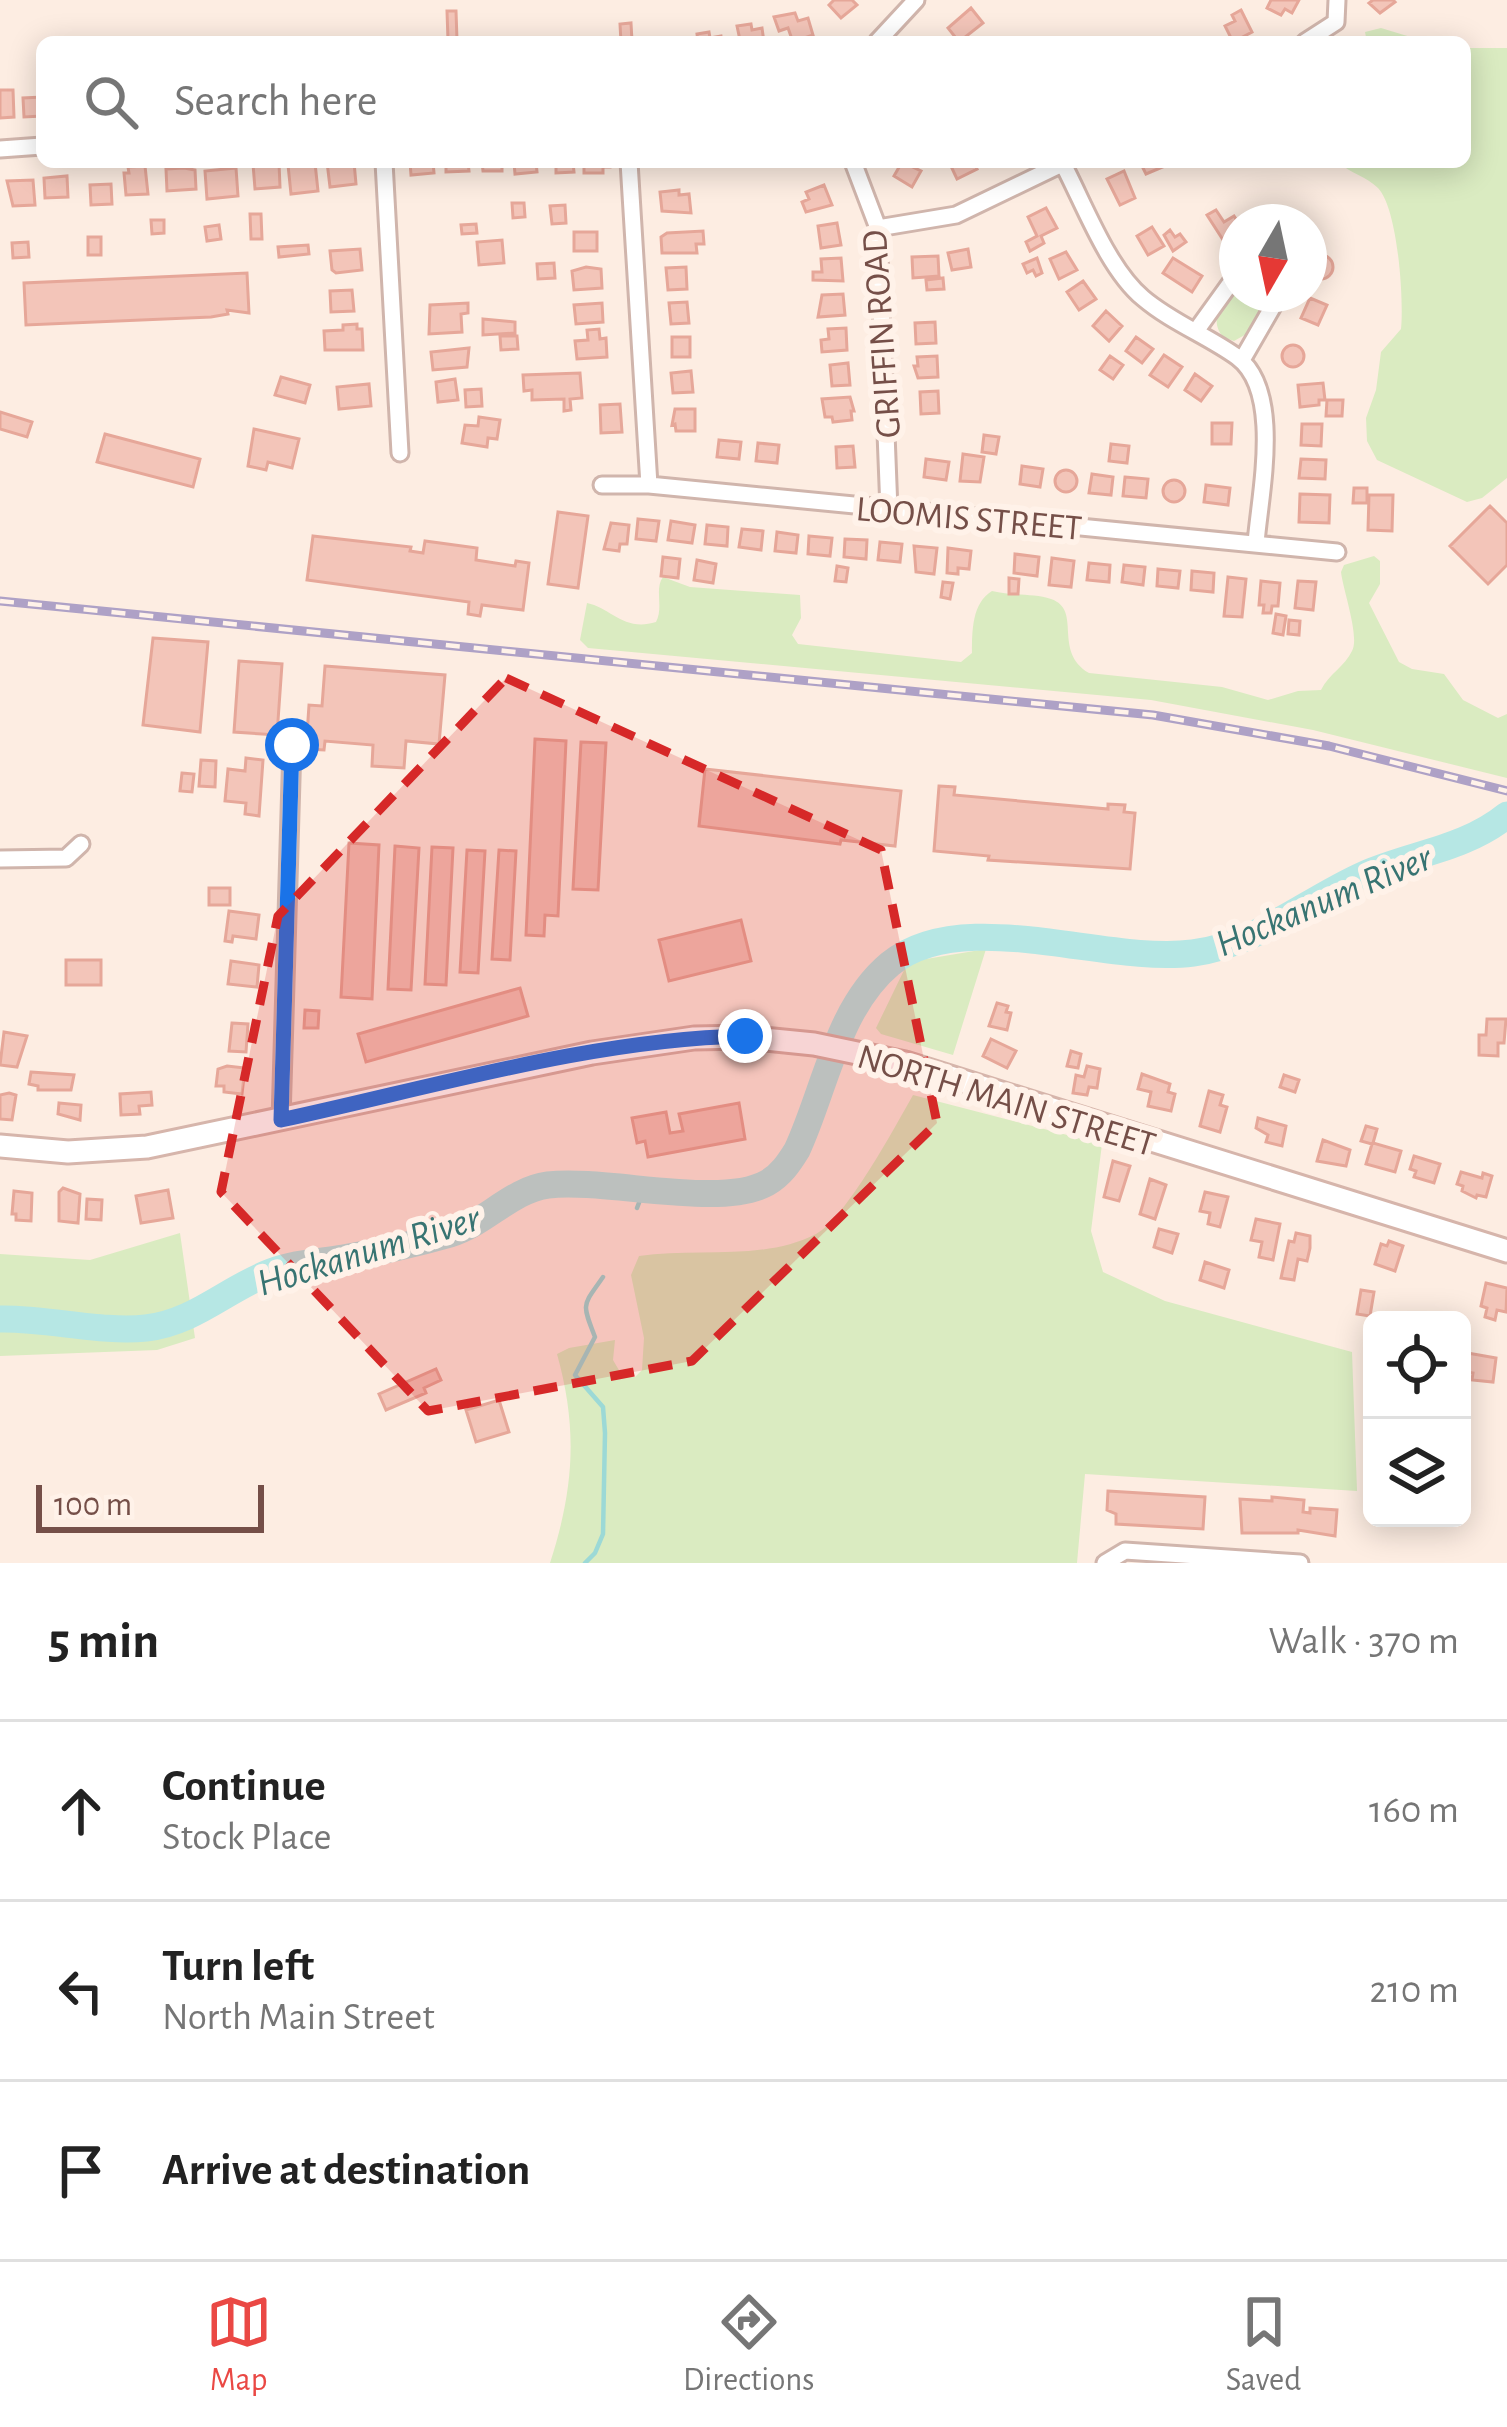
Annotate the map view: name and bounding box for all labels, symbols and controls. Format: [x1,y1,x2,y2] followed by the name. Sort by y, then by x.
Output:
[36,36,1471,168] search box
[78,69,144,135] icon: search
[174,79,377,124] text: Search here
[1219,204,1327,312] north arrow
[857,229,907,439] street label: GRIFFIN ROAD
[854,491,1083,547] street label: LOOMIS STREET
[265,718,319,772] route start
[1210,838,1439,964] water label: Hockanum River
[718,1009,772,1063] route end
[853,1038,1160,1163] street label: NORTH MAIN STREET
[253,1199,486,1304] water label: Hockanum River
[1363,1311,1471,1527] map controls
[1363,1311,1471,1419] button: locate
[1363,1419,1471,1527] button: layers
[36,1479,264,1532] scale bar
[54,1489,132,1522] text: 100 m
[48,1616,159,1667] text: 5 min
[1268,1622,1459,1661] text: Walk · 370 m
[162,1764,326,1809] text: Continue
[48,1778,114,1844] icon: ahead
[1369,1791,1459,1830] text: 160 m
[162,1818,332,1857] text: Stock Place
[162,1944,314,1989] text: Turn left
[48,1958,114,2024] icon: left
[1370,1971,1459,2010] text: 210 m
[162,1998,435,2037] text: North Main Street
[48,2138,114,2204] icon: arrive
[162,2148,530,2193] text: Arrive at destination
[206,2289,272,2401] tab: Map
[683,2289,814,2401] tab: Directions
[1226,2289,1301,2401] tab: Saved

